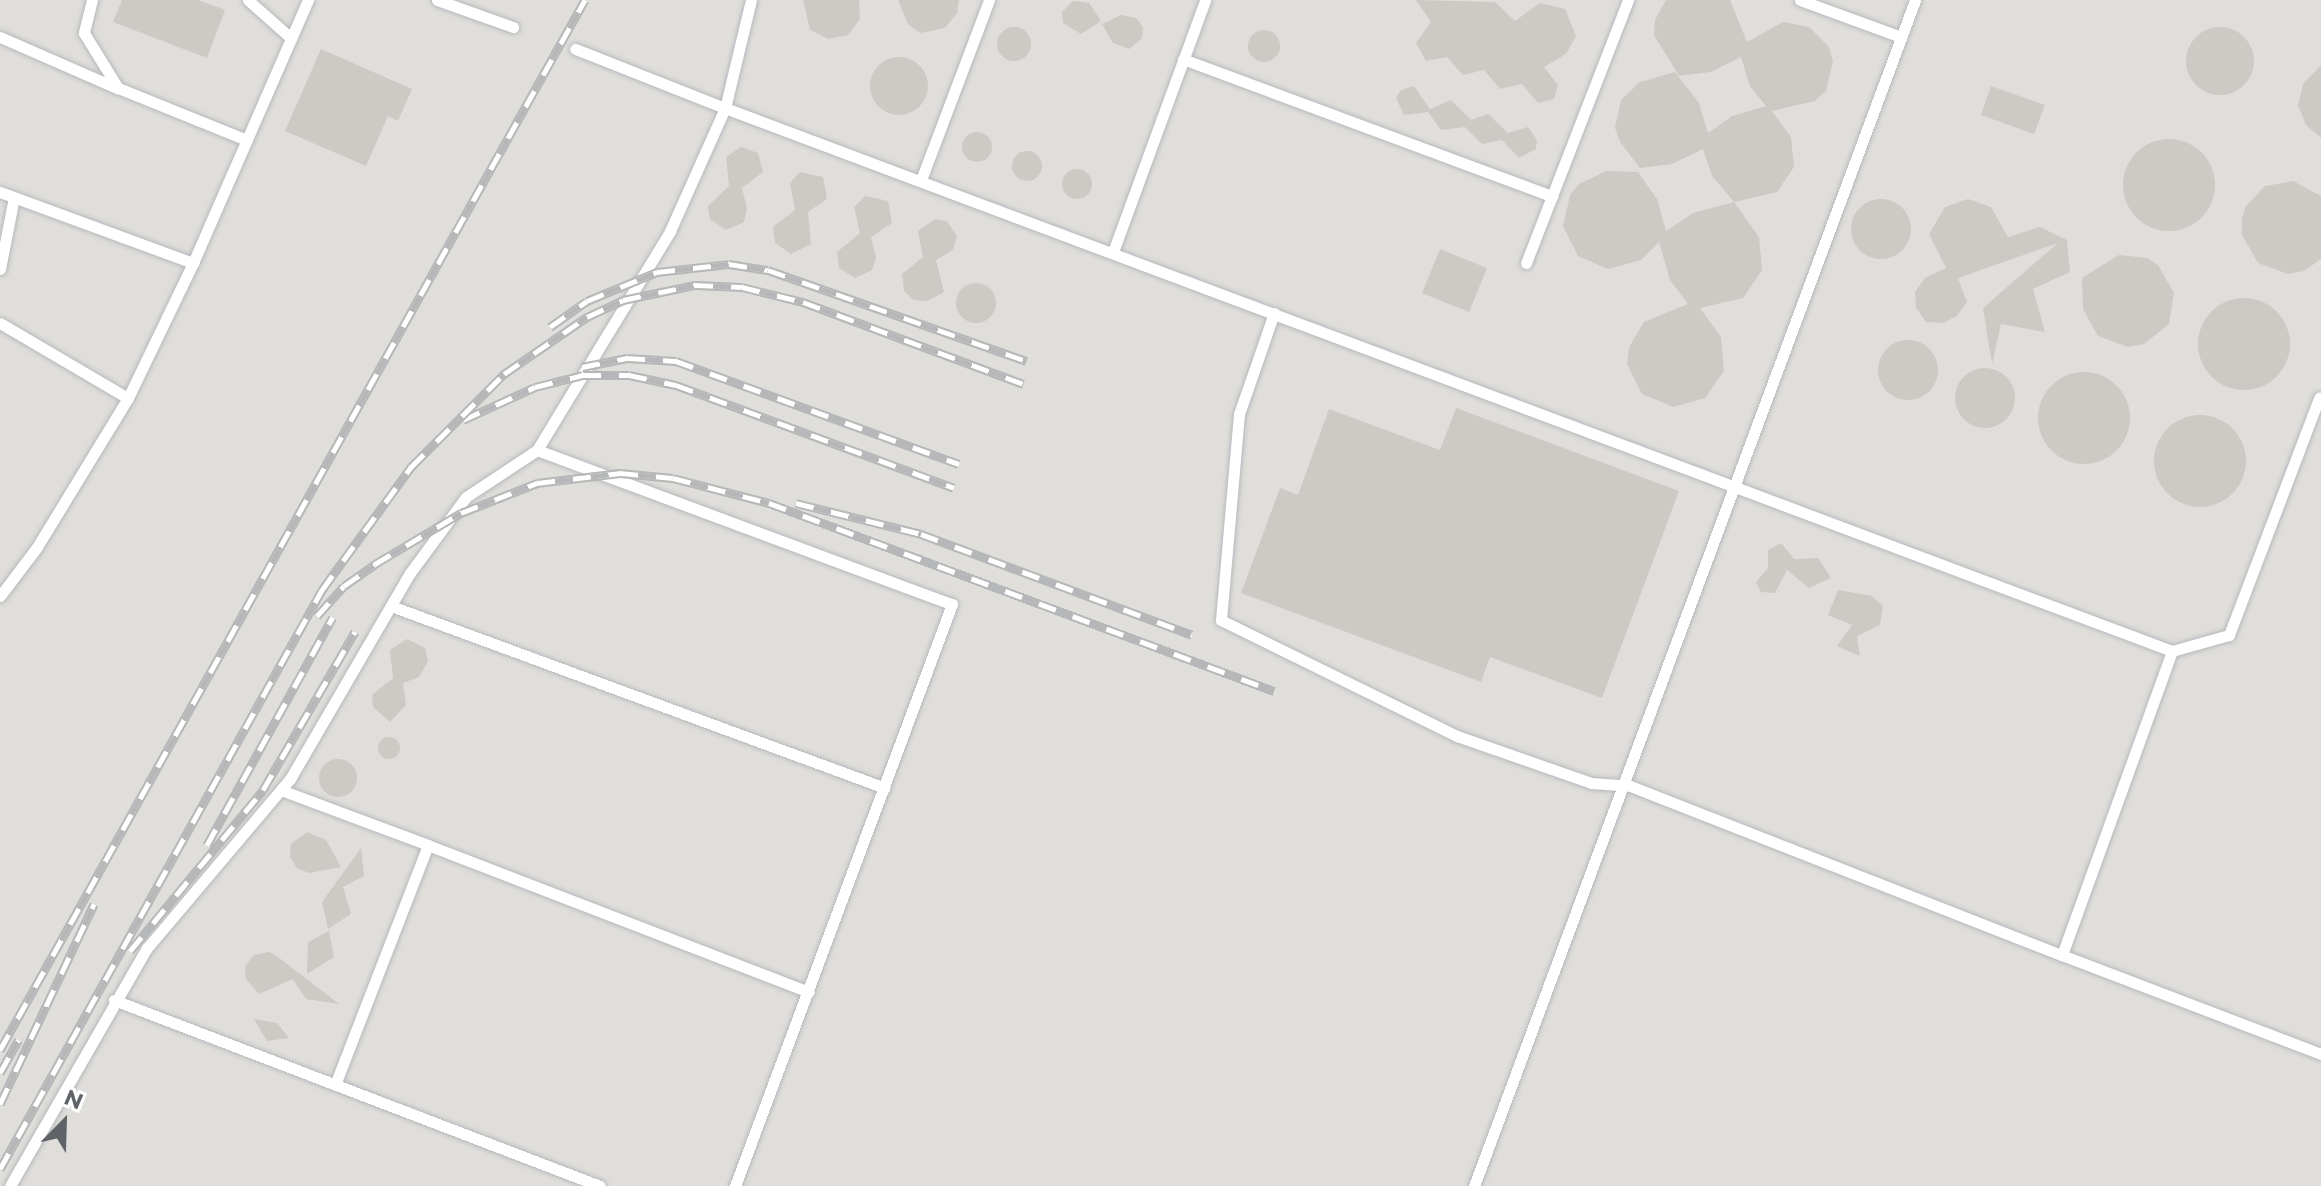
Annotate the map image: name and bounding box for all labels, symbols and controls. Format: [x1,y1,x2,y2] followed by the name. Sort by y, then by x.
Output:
[24,1082,104,1162] north arrow
[60,1084,87,1115] text: N

